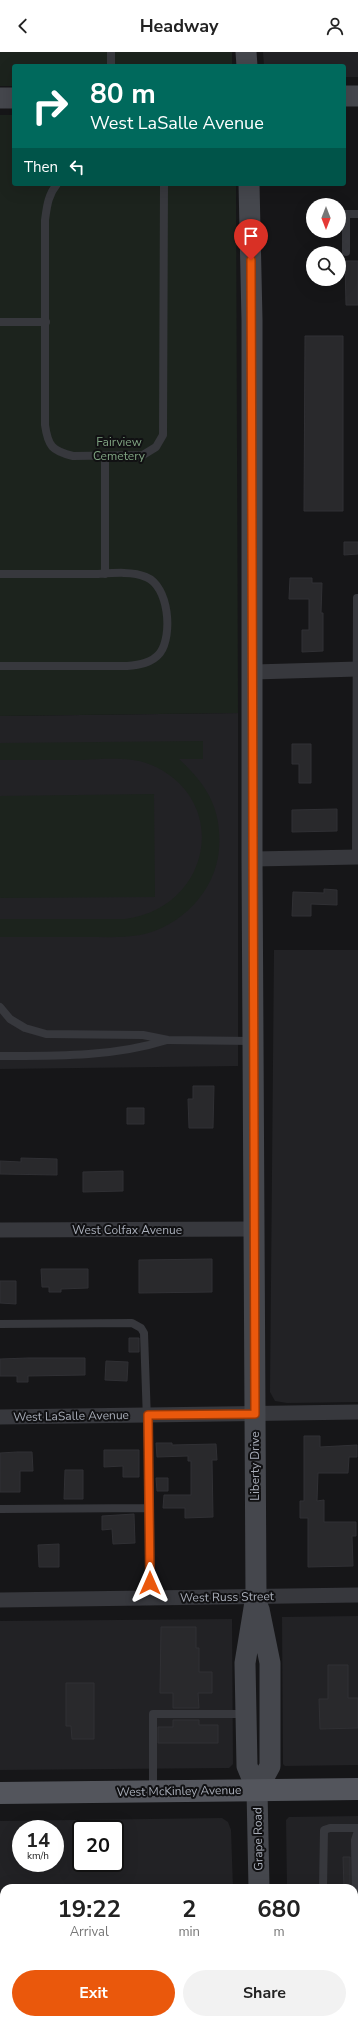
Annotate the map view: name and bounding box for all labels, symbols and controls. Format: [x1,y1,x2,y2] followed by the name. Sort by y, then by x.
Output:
[140,14,218,38] text: Headway
[12,15,34,37] icon: back
[324,15,346,37] icon: person
[90,75,156,113] text: 80 m
[24,80,76,132] icon: right
[90,111,264,135] text: West LaSalle Avenue
[66,156,88,178] icon: left
[24,157,58,177] text: Then
[306,198,346,238] north arrow
[306,198,346,286] map controls
[234,219,268,260] pin
[240,225,262,247] icon: arrive
[306,246,346,286] button: search
[93,434,146,464] park label: Fairview Cemetery
[72,1222,182,1238] street label: West Colfax Avenue
[13,1407,129,1425] street label: West LaSalle Avenue
[247,1431,263,1501] street label: Liberty Drive
[129,1562,171,1604] position arrow
[180,1588,275,1606] street label: West Russ Street
[117,1782,241,1800] street label: West McKinley Avenue
[249,1807,267,1871] street label: Grape Road
[72,1820,124,1872] speed limit sign: 20
[26,1827,50,1854] text: 14
[27,1849,49,1863] text: km/h
[57,1893,121,1925] text: 19:22
[182,1893,196,1925] text: 2
[257,1893,301,1925] text: 680
[70,1923,109,1941] text: Arrival
[178,1923,200,1941] text: min
[273,1923,285,1941] text: m
[12,1970,175,2016] button: Exit
[183,1970,346,2016] button: Share

